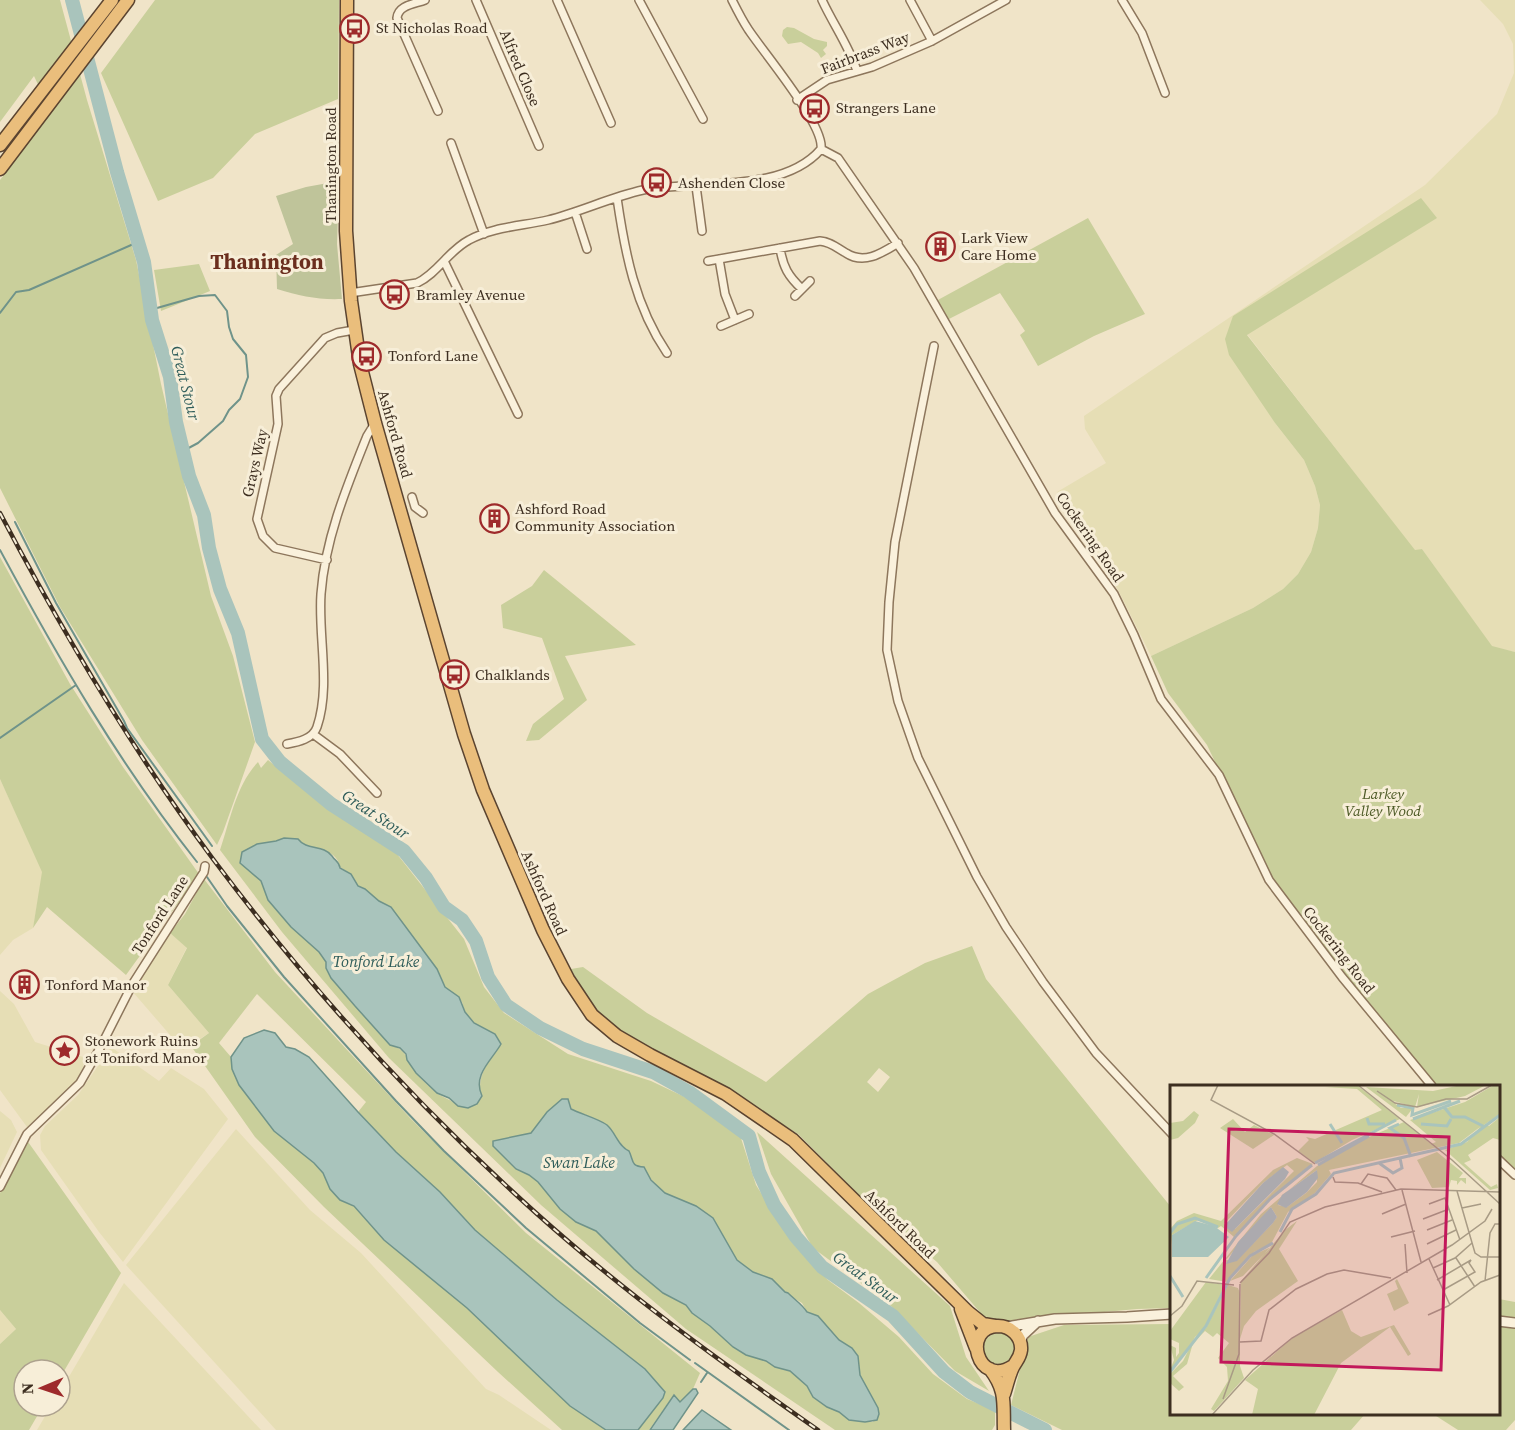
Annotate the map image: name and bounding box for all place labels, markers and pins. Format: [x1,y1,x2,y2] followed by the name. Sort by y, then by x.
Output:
[339,12,371,44] bus stop icon: St Nicholas Road
[376,17,488,38] place label: St Nicholas Road
[799,92,831,124] bus stop icon: Strangers Lane
[836,97,936,118] place label: Strangers Lane
[641,167,673,199] bus stop icon: Ashenden Close
[678,172,785,193] place label: Ashenden Close
[961,227,1037,265] place label: Lark View Care Home
[924,231,956,263] building icon: Lark View Care Home
[379,279,411,311] bus stop icon: Bramley Avenue
[416,284,525,305] place label: Bramley Avenue
[351,340,383,372] bus stop icon: Tonford Lane
[388,345,478,366] place label: Tonford Lane
[515,498,675,536] place label: Ashford Road Community Association
[478,502,510,534] building icon: Ashford Road Community Association
[438,659,470,691] bus stop icon: Chalklands
[475,664,550,685] place label: Chalklands
[8,969,40,1001] building icon: Tonford Manor
[45,974,147,995] place label: Tonford Manor
[85,1030,207,1068] place label: Stonework Ruins at Toniford Manor
[48,1034,80,1066] place icon: Stonework Ruins at Toniford Manor

